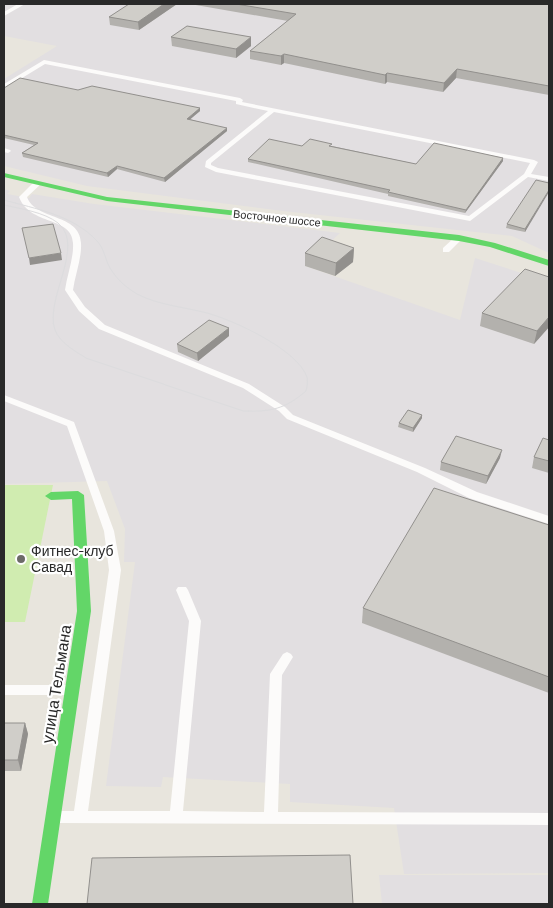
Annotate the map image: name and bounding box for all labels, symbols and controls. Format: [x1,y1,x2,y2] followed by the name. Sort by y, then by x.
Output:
[233,206,322,229] street label: Восточное шоссе
[31,542,114,575] place label: Фитнес-клуб Савад
[15,553,27,565] marker: Фитнес-клуб Савад
[37,623,74,745] street label: улица Тельмана

